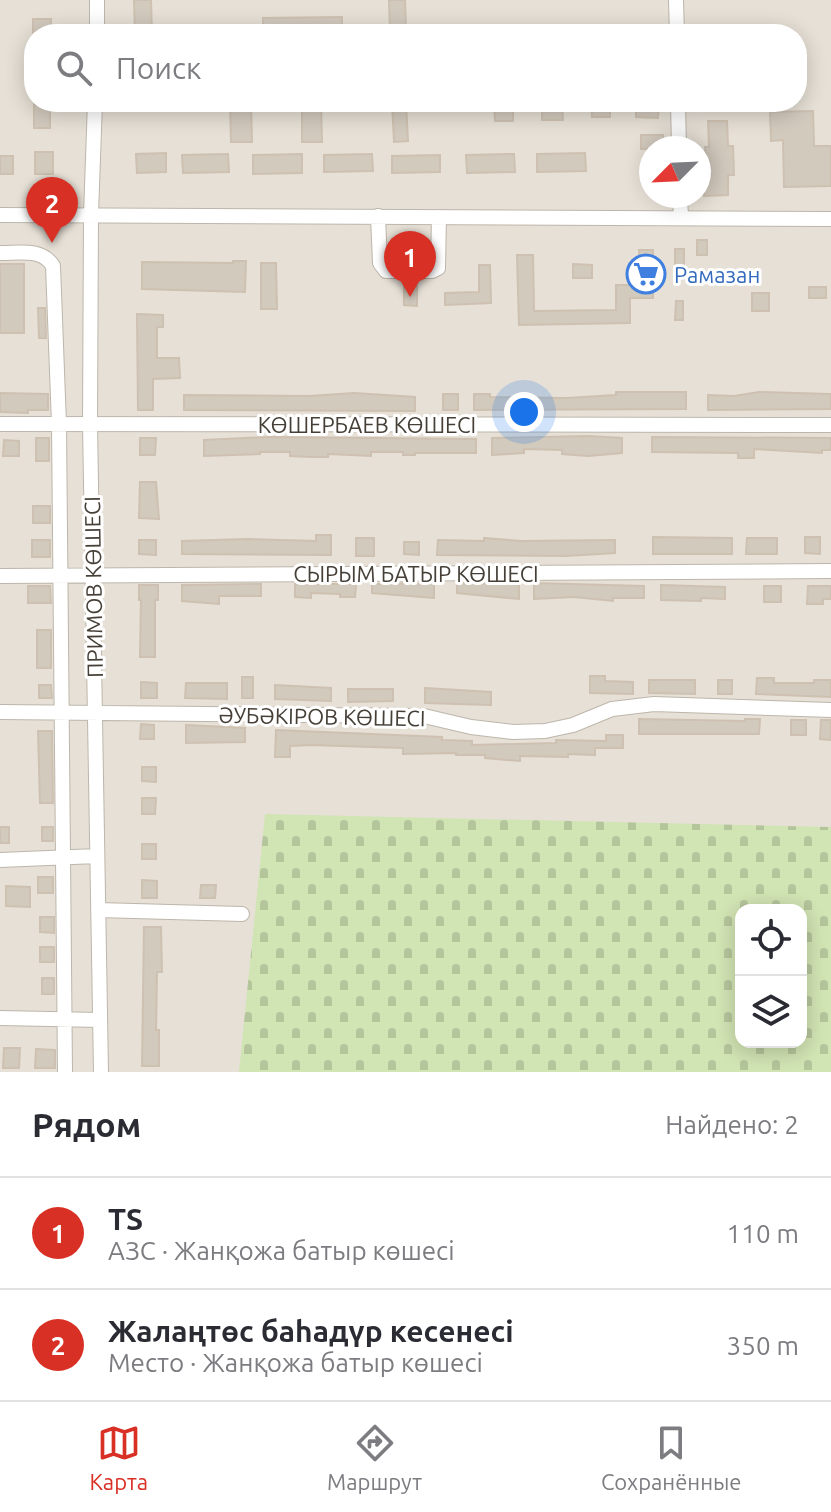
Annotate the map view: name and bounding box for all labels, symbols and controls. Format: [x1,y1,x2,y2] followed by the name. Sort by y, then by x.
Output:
[24,24,807,112] search box
[52,46,96,90] icon: search
[116,51,201,85] text: Поиск
[639,136,711,208] north arrow
[26,177,78,243] pin: 2
[384,231,436,297] pin: 1
[625,253,667,295] supermarket icon: Рамазан
[674,262,760,287] place label: Рамазан
[504,392,544,432] your location
[258,412,476,437] street label: КӨШЕРБАЕВ КӨШЕСІ
[79,496,107,678] street label: ПРИМОВ КӨШЕСІ
[293,561,539,586] street label: СЫРЫМ БАТЫР КӨШЕСІ
[218,702,426,730] street label: ӘУБӘКІРОВ КӨШЕСІ
[735,904,807,1048] map controls
[735,904,807,976] button: locate
[735,976,807,1048] button: layers
[32,1105,141,1143] text: Рядом
[665,1110,799,1139] text: Найдено: 2
[108,1202,143,1236] text: TS
[51,1219,65,1248] text: 1
[727,1219,799,1248] text: 110 m
[108,1236,455,1265] text: АЗС · Жанқожа батыр көшесі
[108,1314,514,1348] text: Жалаңтөс баһадүр кесенесі
[51,1331,65,1360] text: 2
[727,1331,799,1360] text: 350 m
[108,1348,483,1377] text: Место · Жанқожа батыр көшесі
[89,1421,148,1494] tab: Карта
[327,1421,422,1494] tab: Маршрут
[601,1421,742,1494] tab: Сохранённые

